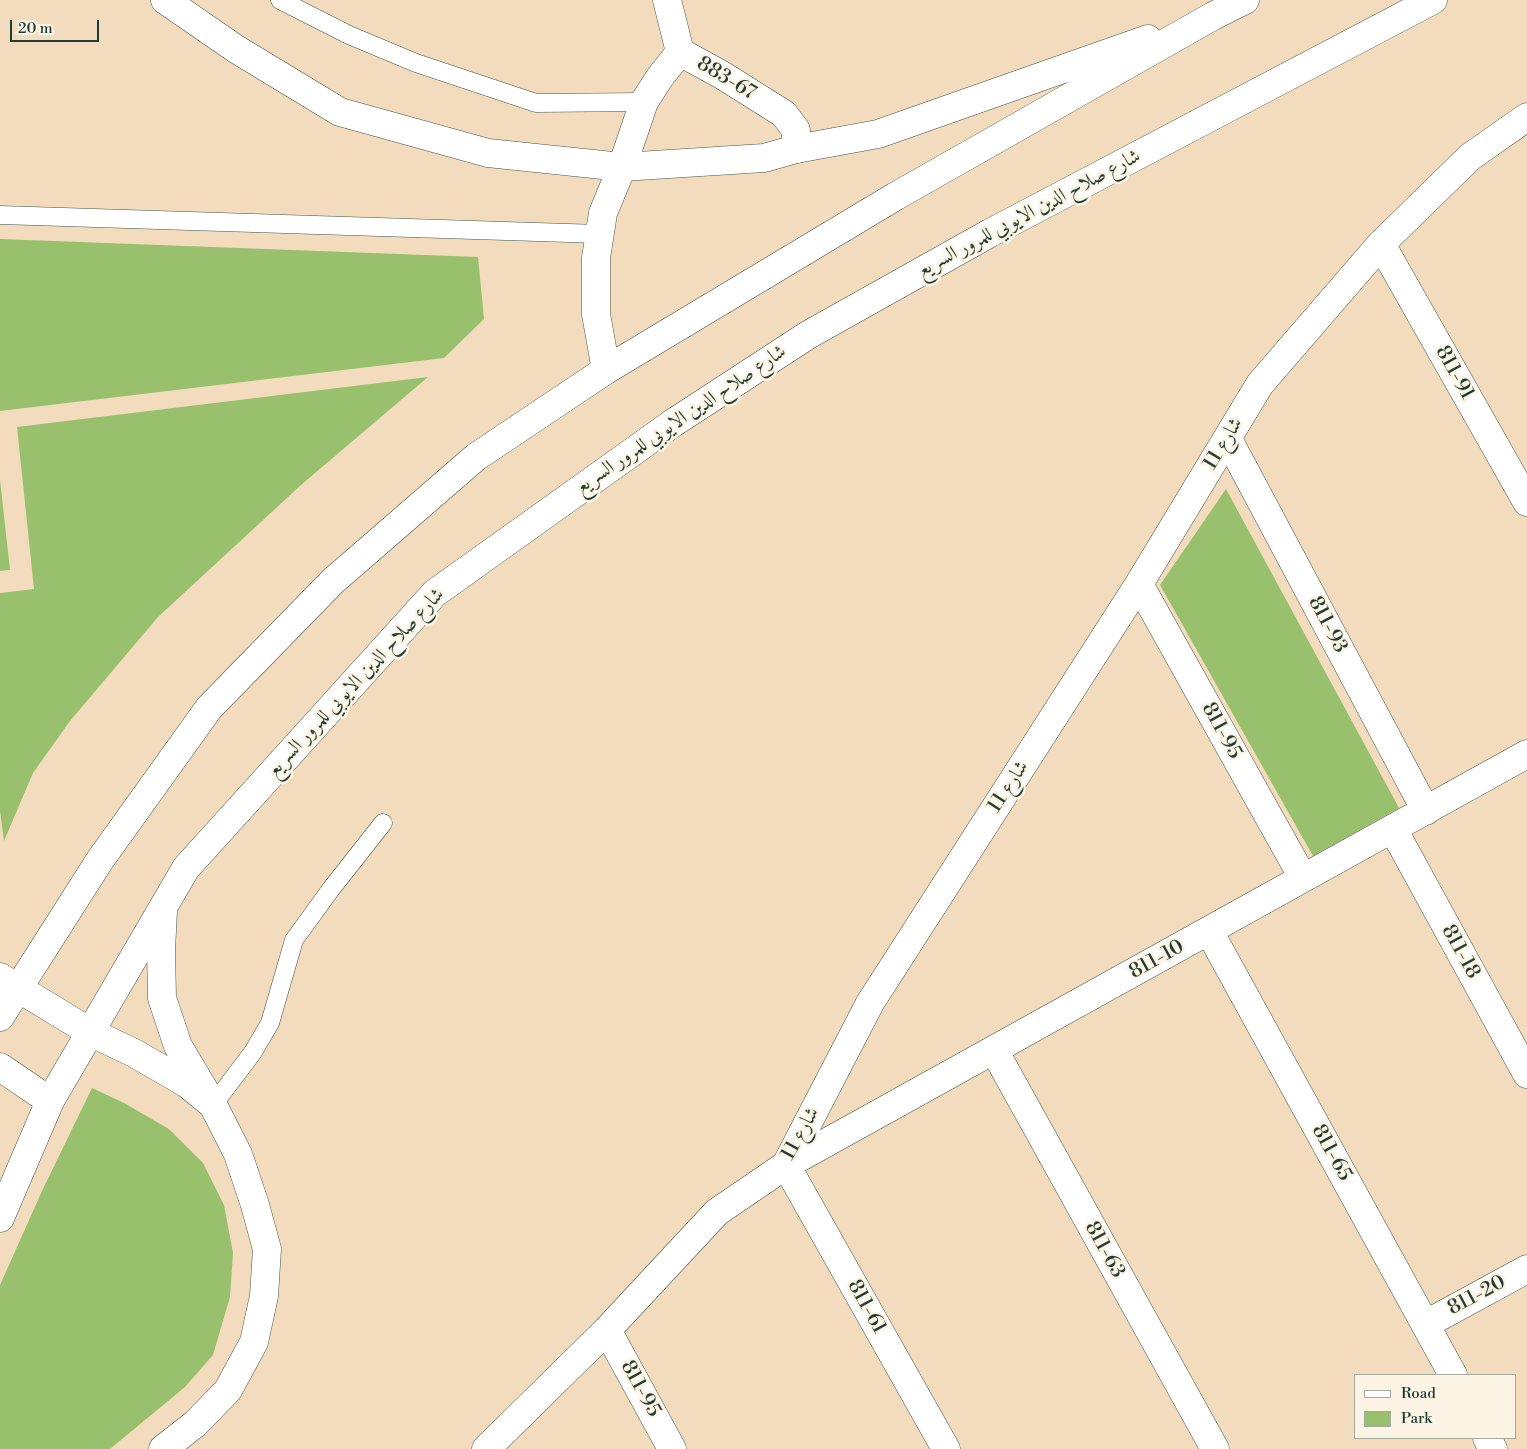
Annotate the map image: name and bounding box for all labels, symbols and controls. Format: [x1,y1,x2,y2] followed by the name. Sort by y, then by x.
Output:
[12,10,101,42] scale bar
[18,19,53,38] text: 20 m
[692,52,760,106] street label: 883-67
[913,145,1145,283] street label: شارع صلاح الدين الايوبي للمرور السريع
[571,340,791,500] street label: شارع صلاح الدين الايوبي للمرور السريع
[1430,342,1478,404] street label: 811-91
[1199,414,1249,474] street label: شارع 11
[262,583,450,783] street label: شارع صلاح الدين الايوبي للمرور السريع
[1302,593,1352,657] street label: 811-93
[1196,699,1246,763] street label: 811-95
[983,757,1035,817] street label: شارع 11
[1435,921,1485,983] street label: 811-18
[1125,935,1189,985] street label: 811-10
[777,1103,825,1165] street label: شارع 11
[1306,1121,1356,1185] street label: 811-65
[1079,1218,1129,1282] street label: 811-63
[1444,1271,1510,1321] street label: 811-20
[841,1276,891,1338] street label: 811-61
[615,1357,665,1421] street label: 811-95
[1354,1374,1517,1439] legend
[1401,1384,1436,1403] text: Road
[1401,1409,1432,1428] text: Park

